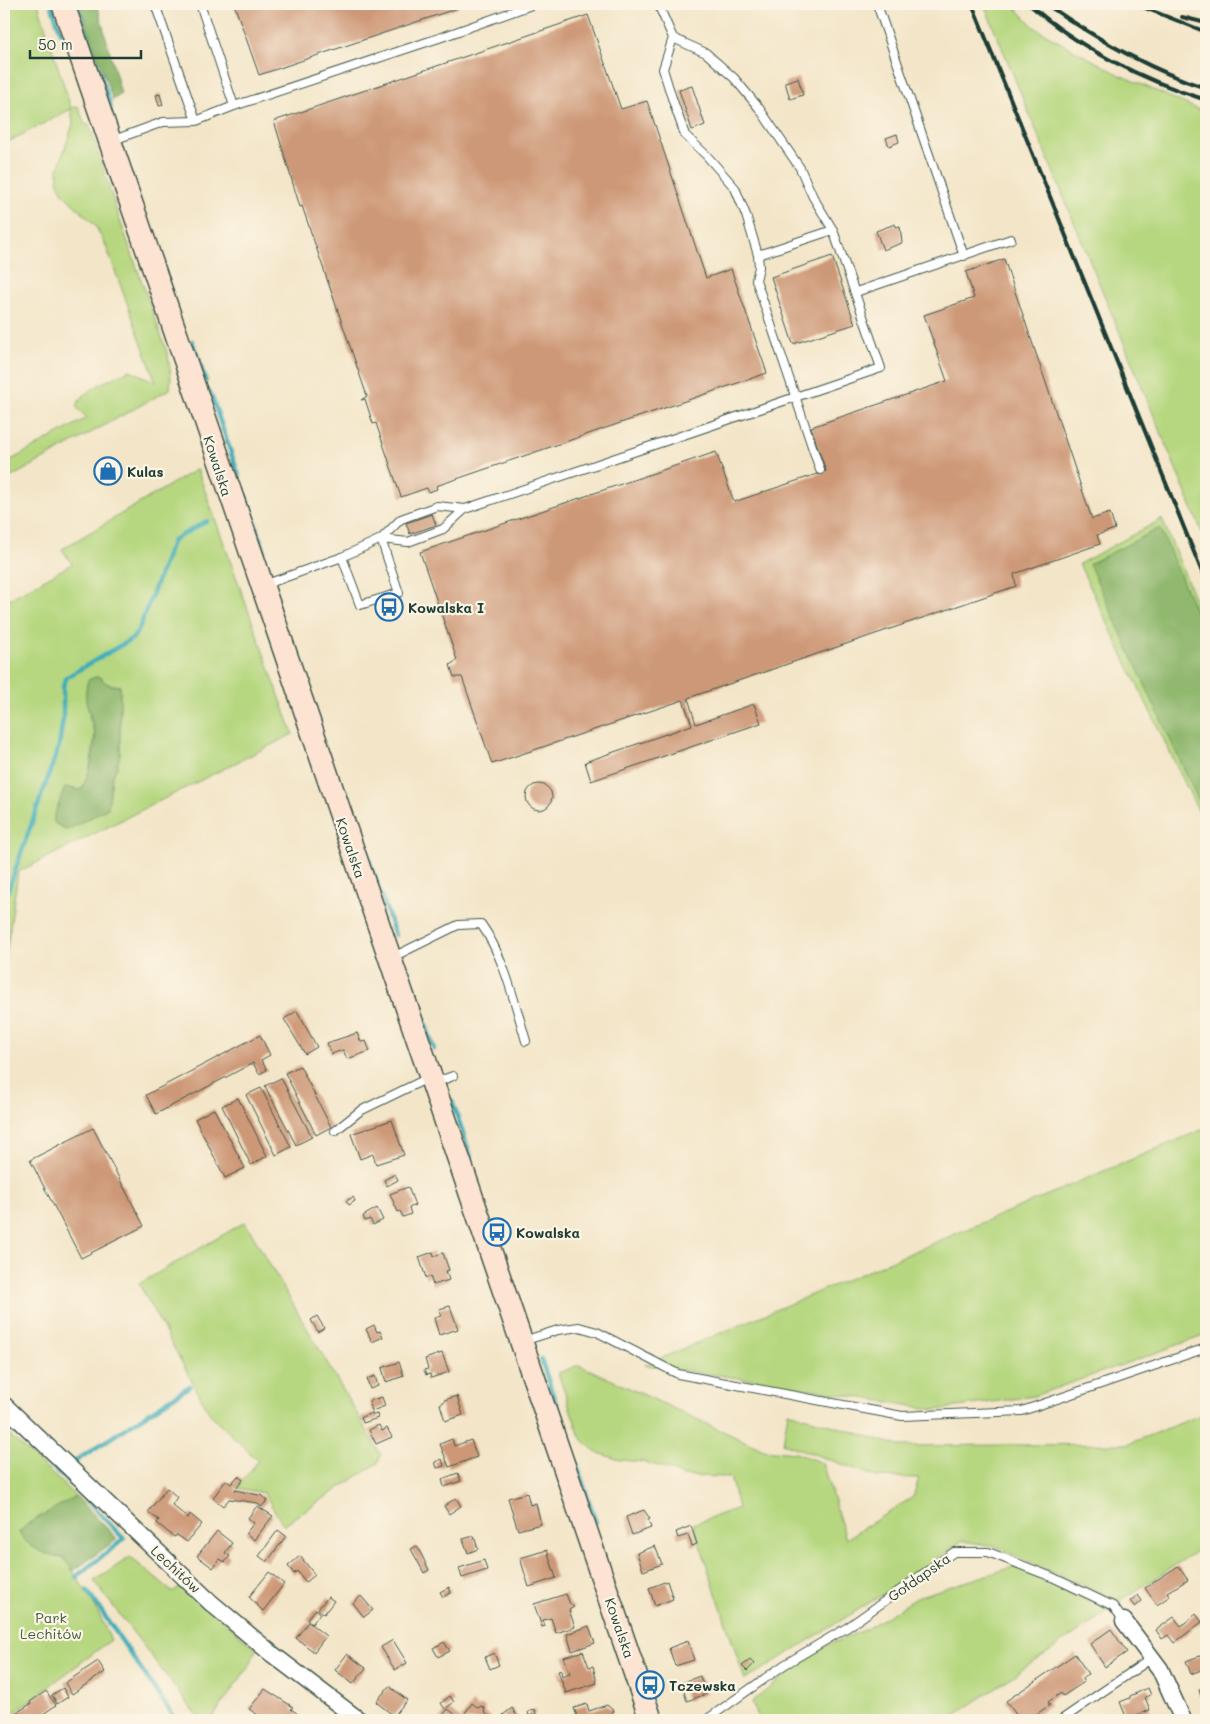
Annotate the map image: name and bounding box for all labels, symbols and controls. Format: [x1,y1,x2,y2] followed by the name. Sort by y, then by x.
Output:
[30,28,141,60] scale bar
[38,34,73,54] text: 50 m
[199,433,237,499] street label: Kowalska
[93,456,123,486] shop icon: Kulas
[127,462,164,481] place label: Kulas
[374,592,404,622] bus stop icon: Kowalska I
[408,598,484,617] place label: Kowalska I
[332,815,370,881] street label: Kowalska
[482,1217,512,1247] bus stop icon: Kowalska
[516,1223,580,1242] place label: Kowalska
[147,1541,205,1597] street label: Lechitów
[884,1549,954,1605] street label: Gołdapska
[601,1595,639,1661] street label: Kowalska
[20,1608,82,1643] park label: Park Lechitów
[635,1670,665,1700] bus stop icon: Tczewska
[669,1676,736,1695] place label: Tczewska

